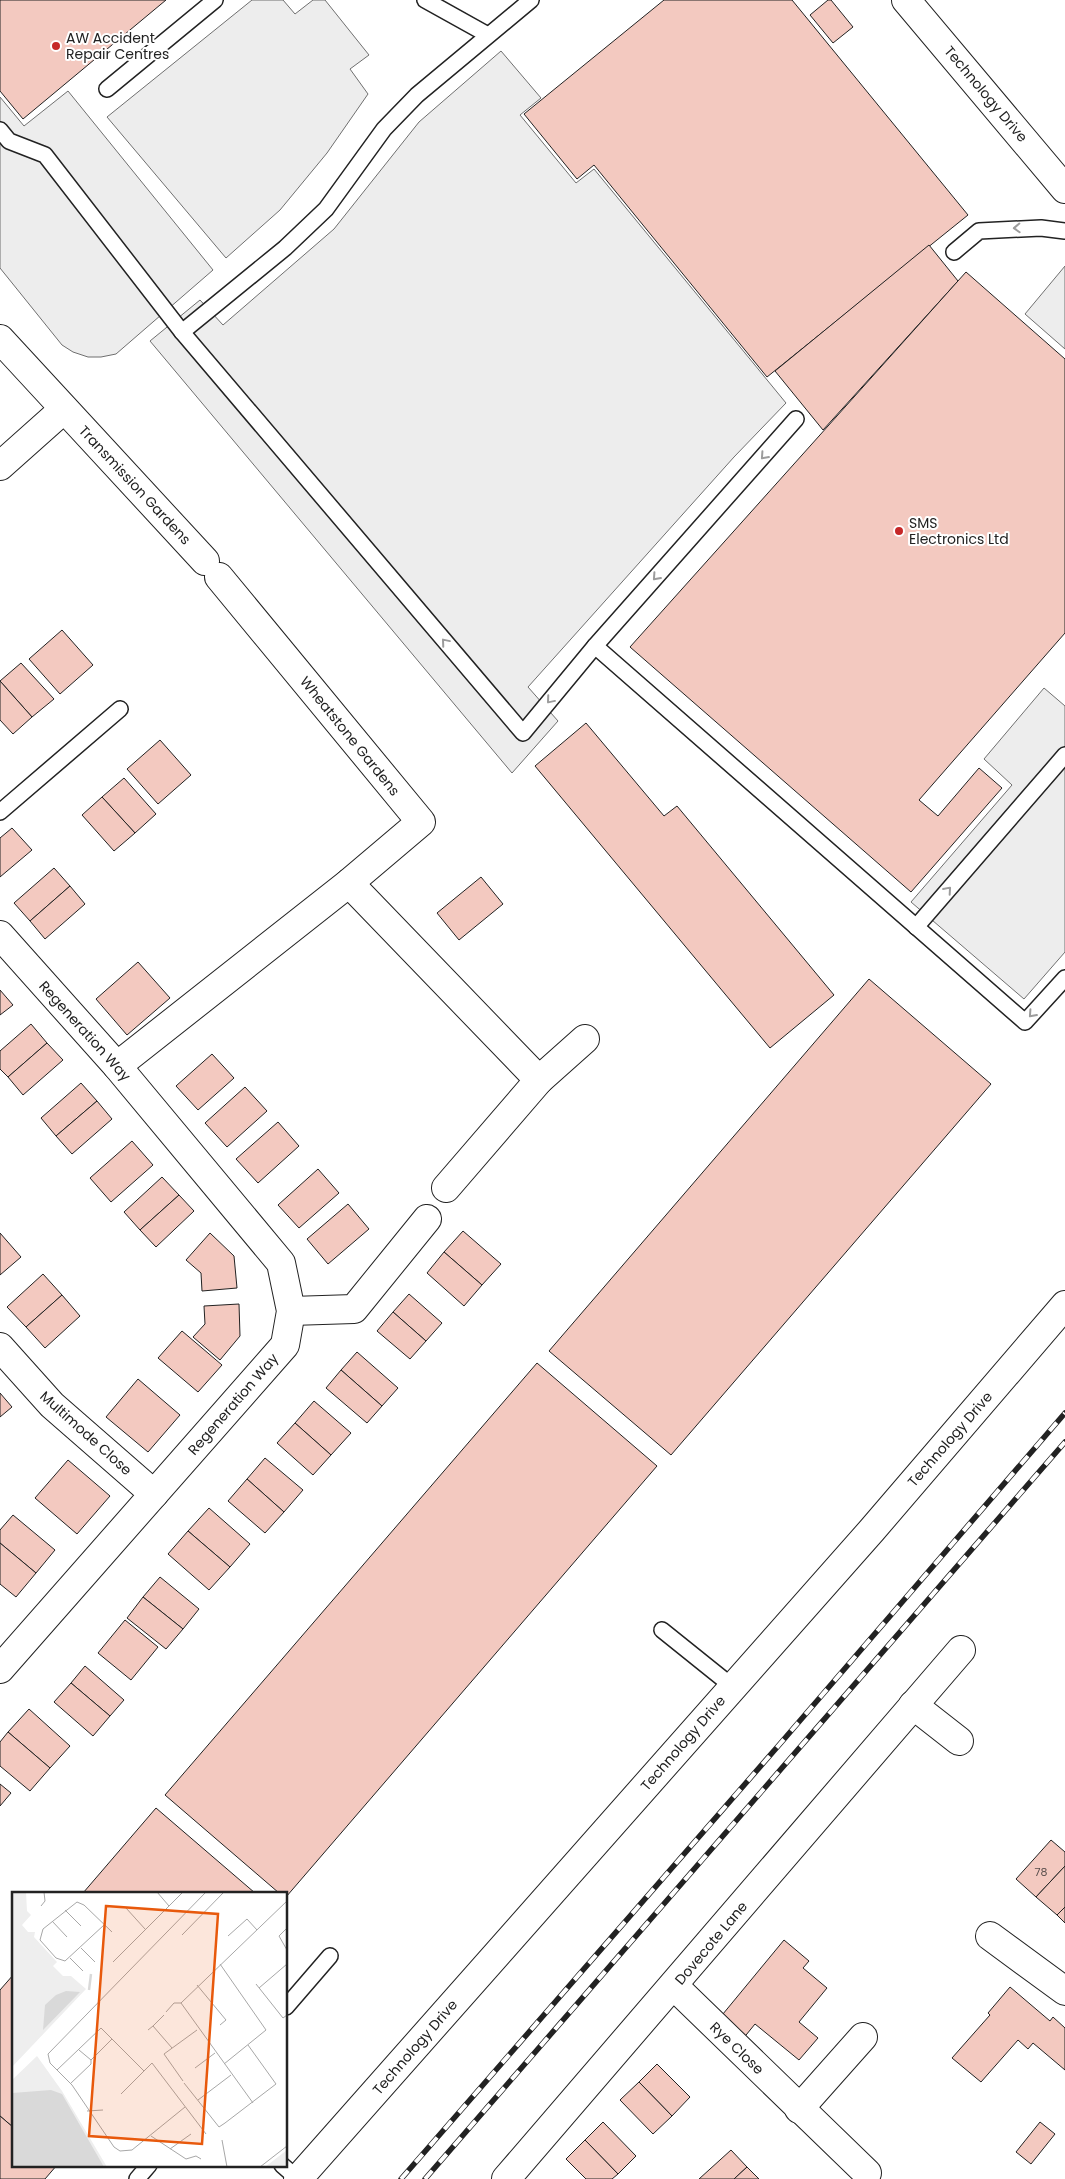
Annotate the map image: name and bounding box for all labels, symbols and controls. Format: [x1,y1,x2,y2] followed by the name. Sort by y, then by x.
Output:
[66,28,169,64] place label: AW Accident Repair Centres
[50,40,62,52] marker: AW Accident Repair Centres
[940,42,1033,147] street label: Technology Drive
[1012,223,1020,234] one-way arrow
[74,421,196,549] street label: Transmission Gardens
[761,450,770,459] one-way arrow
[909,513,1009,549] place label: SMS Electronics Ltd
[893,525,905,537] marker: SMS Electronics Ltd
[653,572,662,581] one-way arrow
[442,638,451,647] one-way arrow
[295,672,405,800] street label: Wheatstone Gardens
[546,695,555,704] one-way arrow
[943,887,952,896] one-way arrow
[34,976,136,1086] street label: Regeneration Way
[1029,1009,1038,1018] one-way arrow
[183,1349,283,1459] street label: Regeneration Way
[36,1386,137,1480] street label: Multimode Close
[903,1387,997,1491] street label: Technology Drive
[636,1691,730,1795] street label: Technology Drive
[1035,1864,1048,1880] house number: 78
[12,1892,288,2166] inset map
[670,1897,752,1989] street label: Dovecote Lane
[368,1995,462,2099] street label: Technology Drive
[706,2017,769,2079] street label: Rye Close

